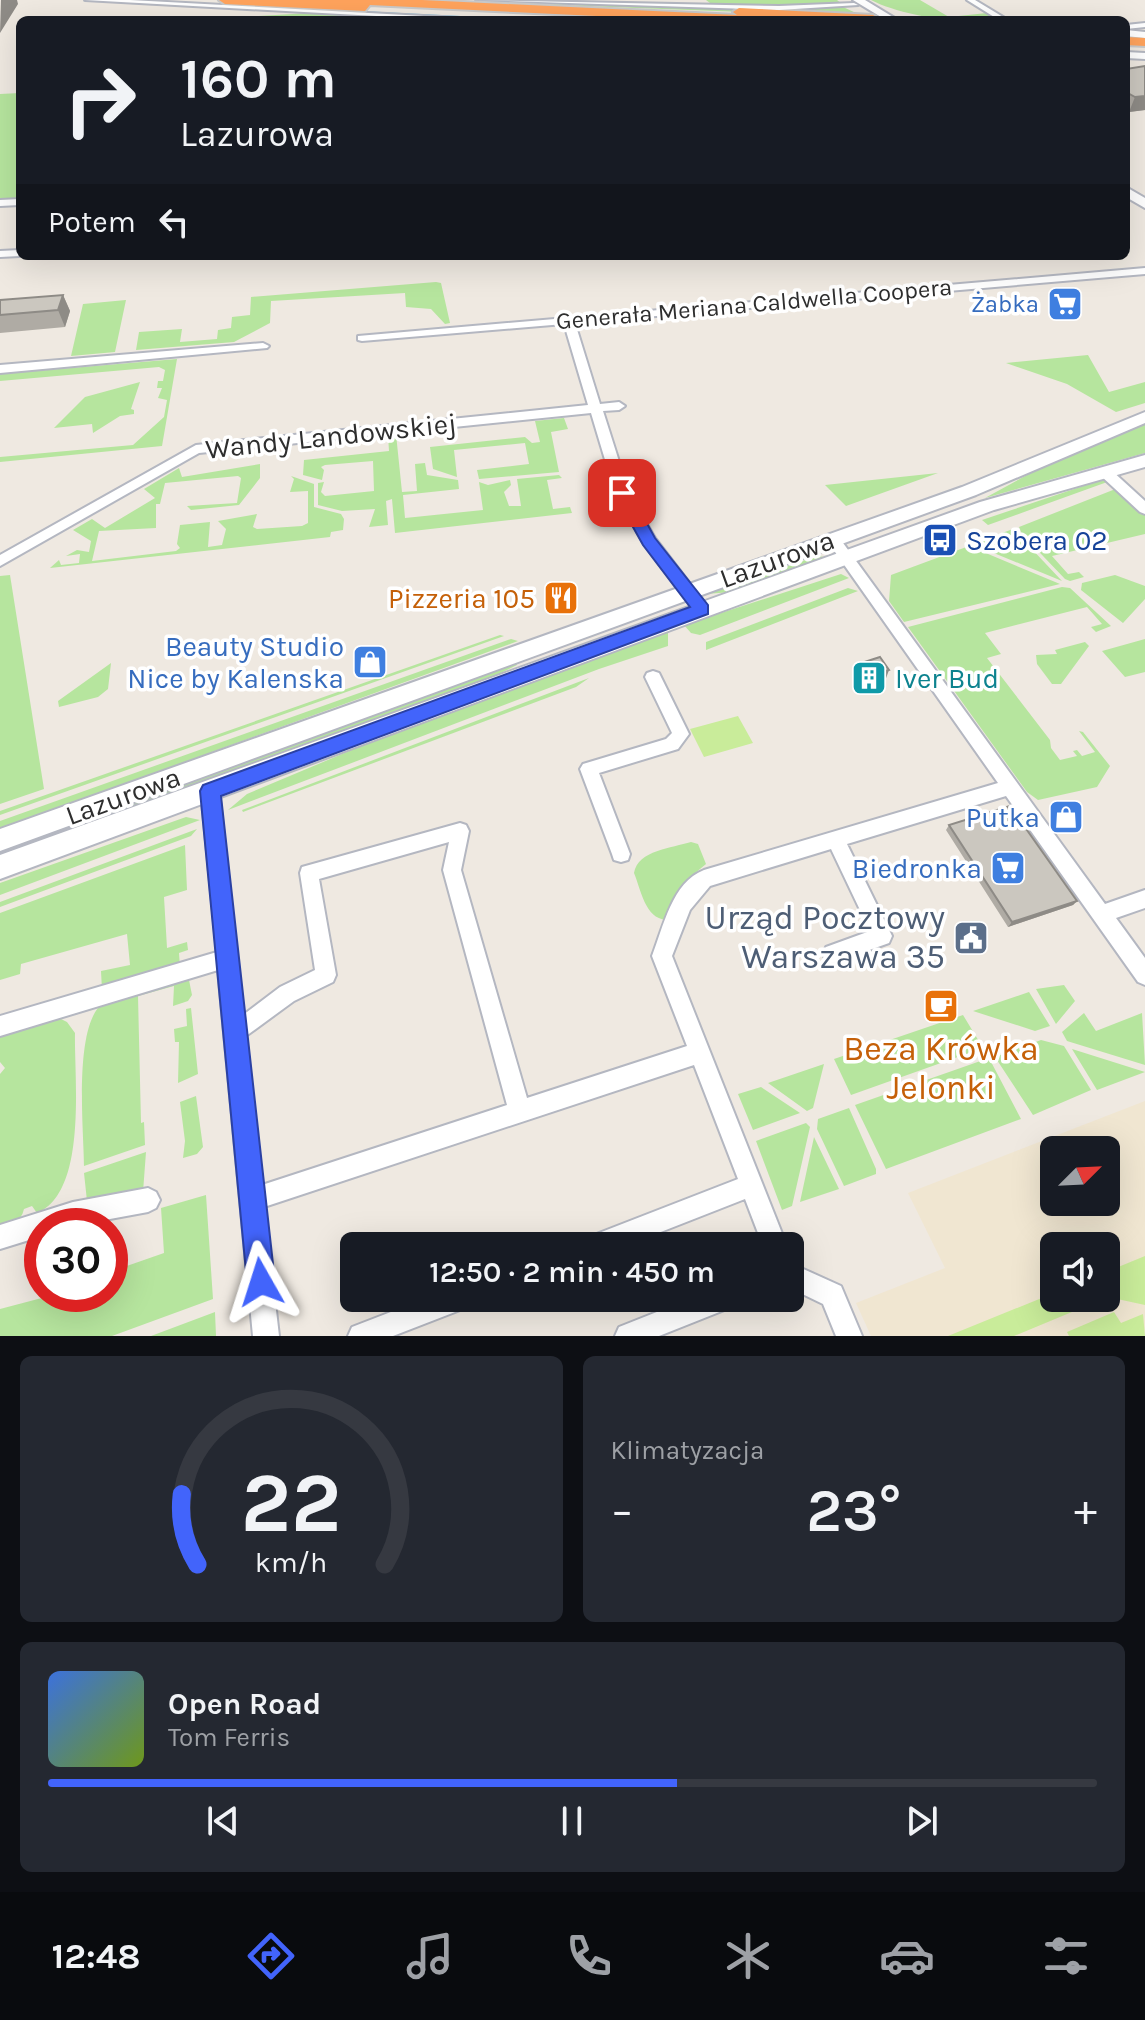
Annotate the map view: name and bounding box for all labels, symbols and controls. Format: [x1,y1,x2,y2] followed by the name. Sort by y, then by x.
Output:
[180,46,337,111] text: 160 m
[48,48,152,152] icon: right
[180,113,334,155] text: Lazurowa
[152,200,196,244] icon: left
[48,204,136,240] text: Potem
[555,273,953,335] street label: Generała Meriana Caldwella Coopera
[1046,285,1084,323] supermarket icon: Żabka
[971,290,1039,318] place label: Żabka
[204,406,458,466] street label: Wandy Landowskiej
[588,459,656,527] pin
[600,471,644,515] icon: arrive
[921,521,959,559] bus stop icon: Szobera 02
[715,523,839,595] street label: Lazurowa
[966,524,1108,557] place label: Szobera 02
[542,579,580,617] restaurant icon: Pizzeria 105
[388,582,535,615] place label: Pizzeria 105
[127,630,344,695] place label: Beauty Studio Nice by Kalenska
[351,643,389,681] shop icon: Beauty Studio Nice by Kalenska
[850,659,888,697] building icon: Iver Bud
[895,662,999,695] place label: Iver Bud
[61,760,185,832] street label: Lazurowa
[1047,798,1085,836] shop icon: Putka
[966,801,1040,834] place label: Putka
[989,849,1027,887] supermarket icon: Biedronka
[852,852,982,885] place label: Biedronka
[705,898,945,977] place label: Urząd Pocztowy Warszawa 35
[952,919,990,957] public building icon: Urząd Pocztowy Warszawa 35
[922,987,960,1025] cafe icon: Beza Krówka Jelonki
[843,1029,1039,1108] place label: Beza Krówka Jelonki
[1040,1136,1120,1216] north arrow
[1040,1136,1120,1312] map controls
[24,1208,128,1312] speed limit sign: 30
[1040,1232,1120,1312] button: sound
[219,1240,303,1324] position arrow
[429,1254,715,1290] text: 12:50 · 2 min · 450 m
[611,1435,764,1466] text: Klimatyzacja
[241,1455,342,1552] text: 22
[806,1476,901,1546] text: 23°
[611,1485,634,1536] text: −
[1074,1485,1097,1536] text: +
[255,1546,327,1579] text: km/h
[168,1686,321,1722] text: Open Road
[168,1722,290,1753] text: Tom Ferris
[201,1799,245,1843] icon: previous
[550,1799,594,1843] icon: pause
[900,1799,944,1843] icon: next
[243,1928,299,1984] icon: directions
[402,1928,458,1984] icon: music
[561,1928,617,1984] icon: phone
[720,1928,776,1984] icon: climate
[879,1928,935,1984] icon: car
[1038,1928,1094,1984] icon: filters
[51,1935,140,1977] text: 12:48

